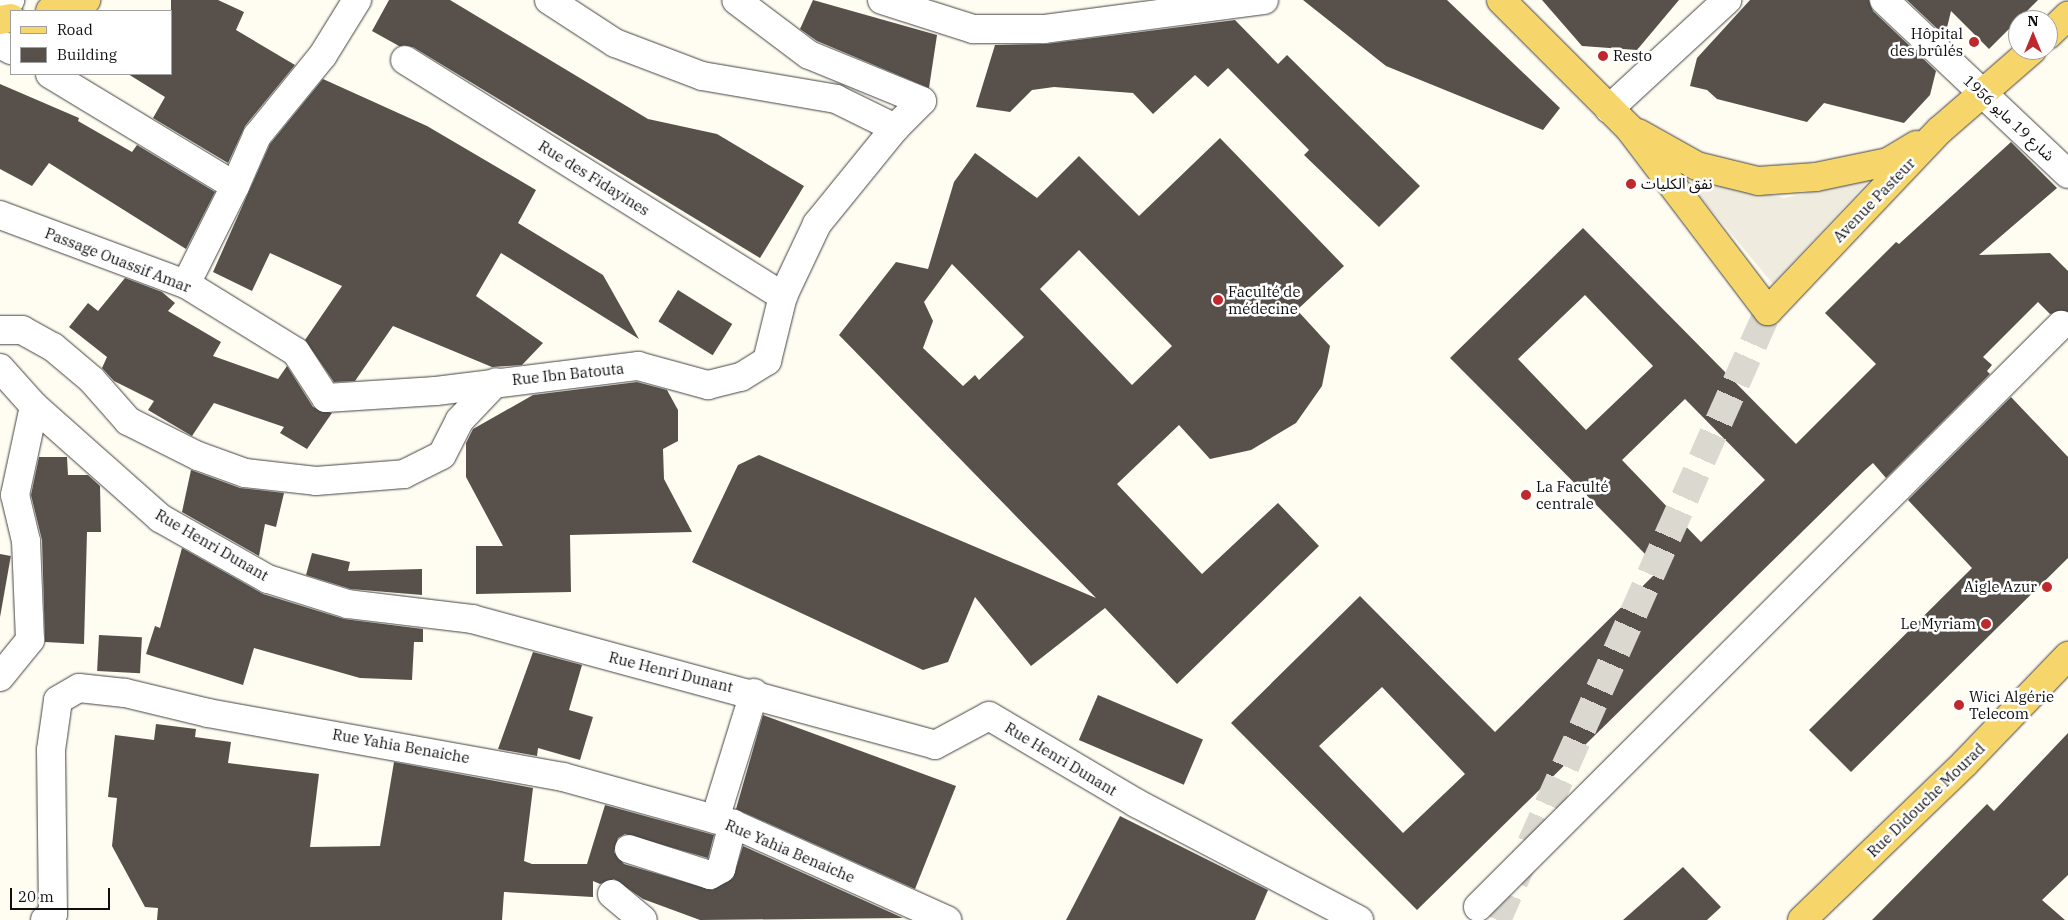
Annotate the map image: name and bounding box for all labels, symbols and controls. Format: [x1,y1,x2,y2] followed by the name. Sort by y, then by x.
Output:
[10,10,172,75] legend
[2008,10,2058,60] north arrow
[2027,12,2039,30] text: N
[57,20,93,39] text: Road
[1890,24,1963,59] place label: Hôpital des brûlés
[1967,35,1981,49] marker: Hôpital des brûlés
[57,45,117,64] text: Building
[1613,47,1652,65] place label: Resto
[1597,50,1609,62] marker: Resto
[1960,71,2058,165] street label: شارع 19 مايو 1956
[535,137,653,219] street label: Rue des Fidayines
[1829,154,1919,246] street label: Avenue Pasteur
[1641,175,1713,193] place label: نفق الكليات
[1625,178,1637,190] marker: نفق الكليات
[42,224,194,296] street label: Passage Ouassif Amar
[1228,282,1300,317] place label: Faculté de médecine
[1212,294,1224,306] marker: Faculté de médecine
[511,359,625,389] street label: Rue Ibn Batouta
[1536,477,1608,512] place label: La Faculté centrale
[1520,489,1532,501] marker: La Faculté centrale
[152,505,272,585] street label: Rue Henri Dunant
[1964,578,2037,596] place label: Aigle Azur
[2041,581,2053,593] marker: Aigle Azur
[1901,615,1976,633] place label: Le Myriam
[1980,618,1992,630] marker: Le Myriam
[607,648,735,696] street label: Rue Henri Dunant
[1969,687,2054,722] place label: Wici Algérie Telecom
[1953,699,1965,711] marker: Wici Algérie Telecom
[1002,718,1120,800] street label: Rue Henri Dunant
[331,725,471,767] street label: Rue Yahia Benaiche
[1863,739,1989,861] street label: Rue Didouche Mourad
[723,816,857,886] street label: Rue Yahia Benaiche
[12,878,112,910] scale bar
[18,887,54,906] text: 20 m

